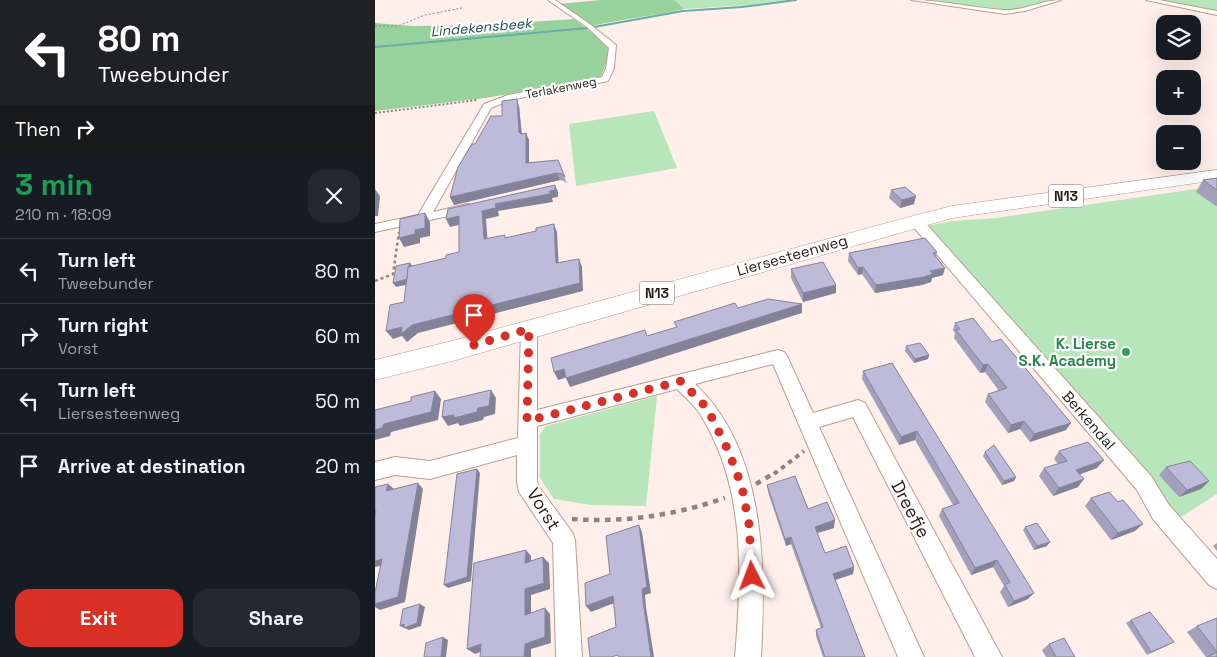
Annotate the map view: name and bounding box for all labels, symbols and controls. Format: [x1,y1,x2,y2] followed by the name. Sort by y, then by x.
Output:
[430,13,534,40] water label: Lindekensbeek
[1156,15,1201,170] map controls
[1156,15,1201,60] button: layers
[98,17,180,61] text: 80 m
[15,20,80,85] icon: left
[98,60,229,88] text: Tweebunder
[1156,70,1201,115] button: +
[524,73,598,103] street label: Terlakenweg
[71,115,99,143] icon: right
[15,117,61,142] text: Then
[1156,125,1201,170] button: −
[15,165,93,204] text: 3 min
[308,170,360,222] button: close
[1049,185,1083,208] road number: N13
[15,204,111,225] text: 210 m · 18:09
[734,230,850,280] street label: Liersesteenweg
[58,248,136,273] text: Turn left
[15,257,43,285] icon: left
[315,259,360,284] text: 80 m
[58,273,154,294] text: Tweebunder
[639,282,675,304] road number: N13
[453,294,495,345] pin
[460,301,488,329] icon: arrive
[58,313,148,338] text: Turn right
[15,322,43,350] icon: right
[315,324,360,349] text: 60 m
[1018,334,1116,370] place label: K. Lierse S.K. Academy
[58,338,99,359] text: Vorst
[1120,346,1132,358] marker: K. Lierse S.K. Academy
[58,378,136,403] text: Turn left
[15,387,43,415] icon: left
[1058,387,1120,453] street label: Berkendal
[315,389,360,414] text: 50 m
[58,403,180,424] text: Liersesteenweg
[15,452,43,480] icon: arrive
[58,454,246,479] text: Arrive at destination
[315,454,360,479] text: 20 m
[886,476,936,542] street label: Dreefje
[522,483,566,535] street label: Vorst
[725,549,777,601] position arrow
[15,589,183,647] button: Exit
[193,589,360,647] button: Share

